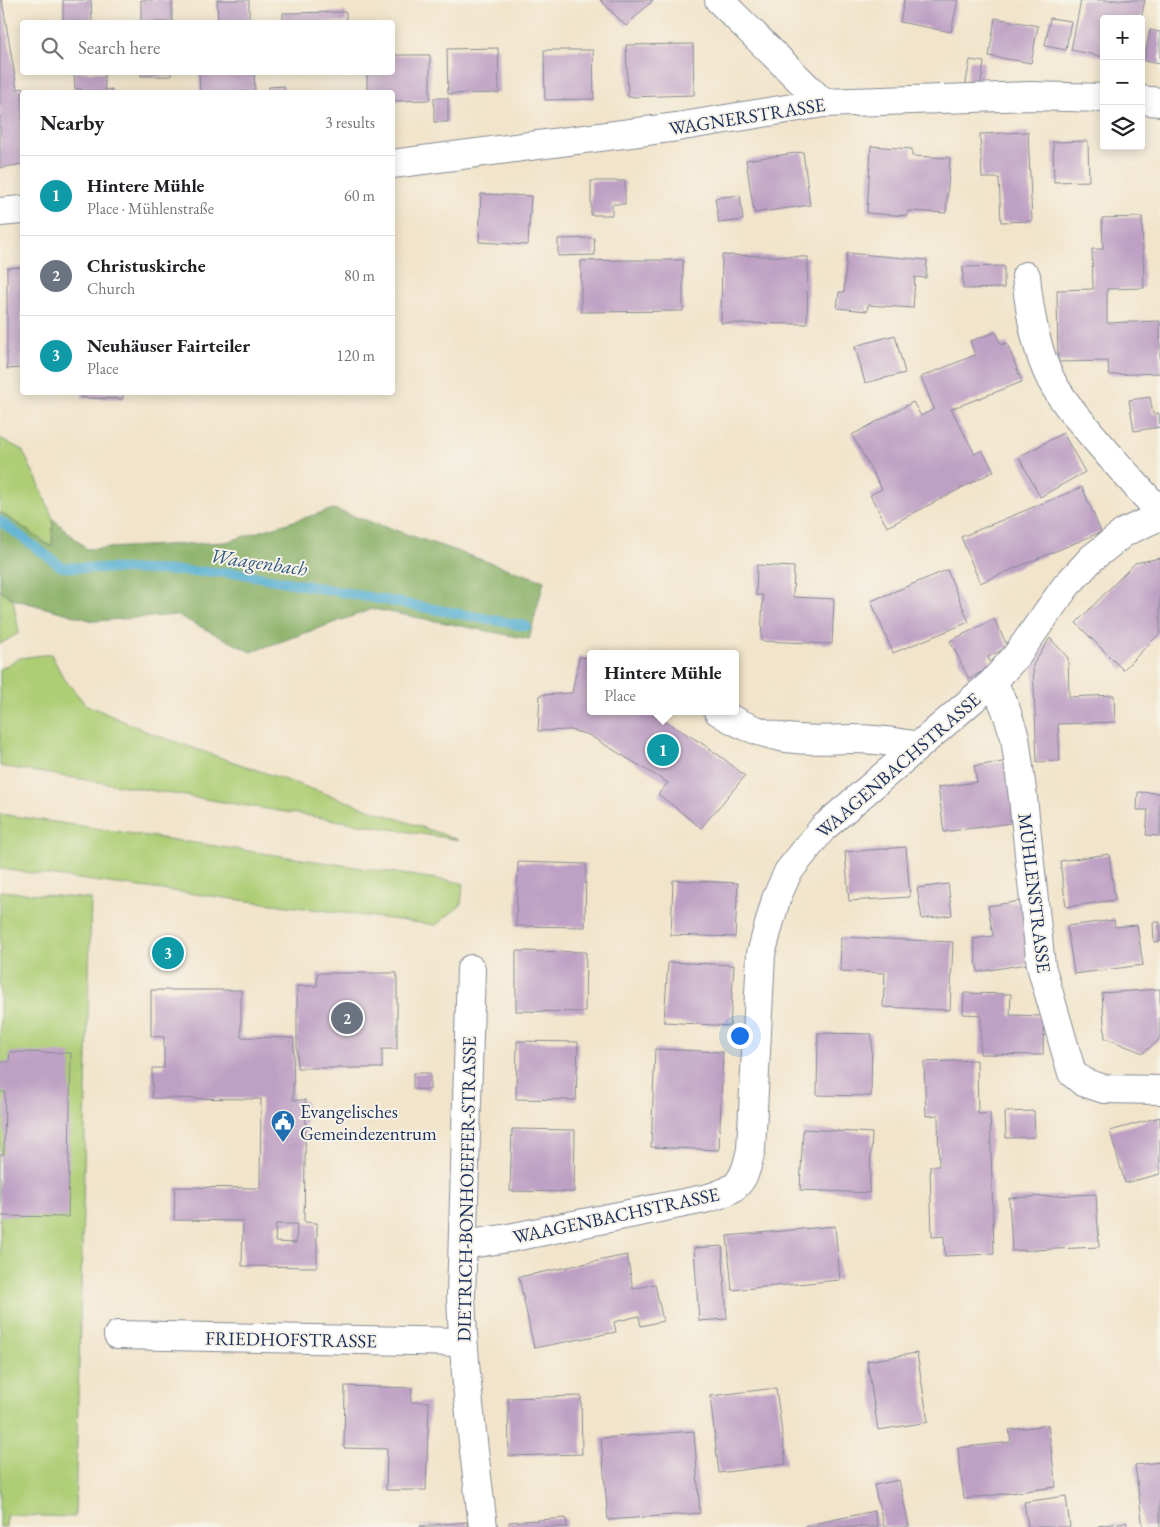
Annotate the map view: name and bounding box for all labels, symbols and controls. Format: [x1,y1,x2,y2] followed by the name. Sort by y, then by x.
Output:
[1100,15,1145,150] map controls
[1100,15,1145,60] button: +
[20,20,395,75] search box
[38,34,66,62] icon: search
[78,35,160,60] text: Search here
[1100,60,1145,105] button: −
[667,92,827,141] street label: WAGNERSTRASSE
[1100,105,1145,150] button: layers
[40,109,104,136] text: Nearby
[325,112,375,133] text: 3 results
[87,173,204,198] text: Hintere Mühle
[52,185,60,206] text: 1
[344,185,375,206] text: 60 m
[87,198,214,219] text: Place · Mühlenstraße
[87,253,206,278] text: Christuskirche
[52,265,60,286] text: 2
[344,265,375,286] text: 80 m
[87,278,135,299] text: Church
[87,333,250,358] text: Neuhäuser Fairteiler
[52,345,60,366] text: 3
[336,345,375,366] text: 120 m
[87,358,119,379] text: Place
[209,542,309,582] water label: Waagenbach
[587,650,739,715] popup
[604,660,722,685] text: Hintere Mühle
[604,685,636,706] text: Place
[811,687,986,844] street label: WAAGENBACHSTRASSE
[647,731,679,769] pin: 1
[1012,812,1057,975] street label: MÜHLENSTRASSE
[152,934,184,972] pin: 3
[331,999,363,1037] pin: 2
[727,1023,753,1049] your location
[451,1036,482,1342] street label: DIETRICH-BONHOEFFER-STRASSE
[300,1099,437,1146] place label: Evangelisches Gemeindezentrum
[270,1109,296,1143] public building icon: Evangelisches Gemeindezentrum
[511,1181,722,1250] street label: WAAGENBACHSTRASSE
[205,1326,377,1354] street label: FRIEDHOFSTRASSE

